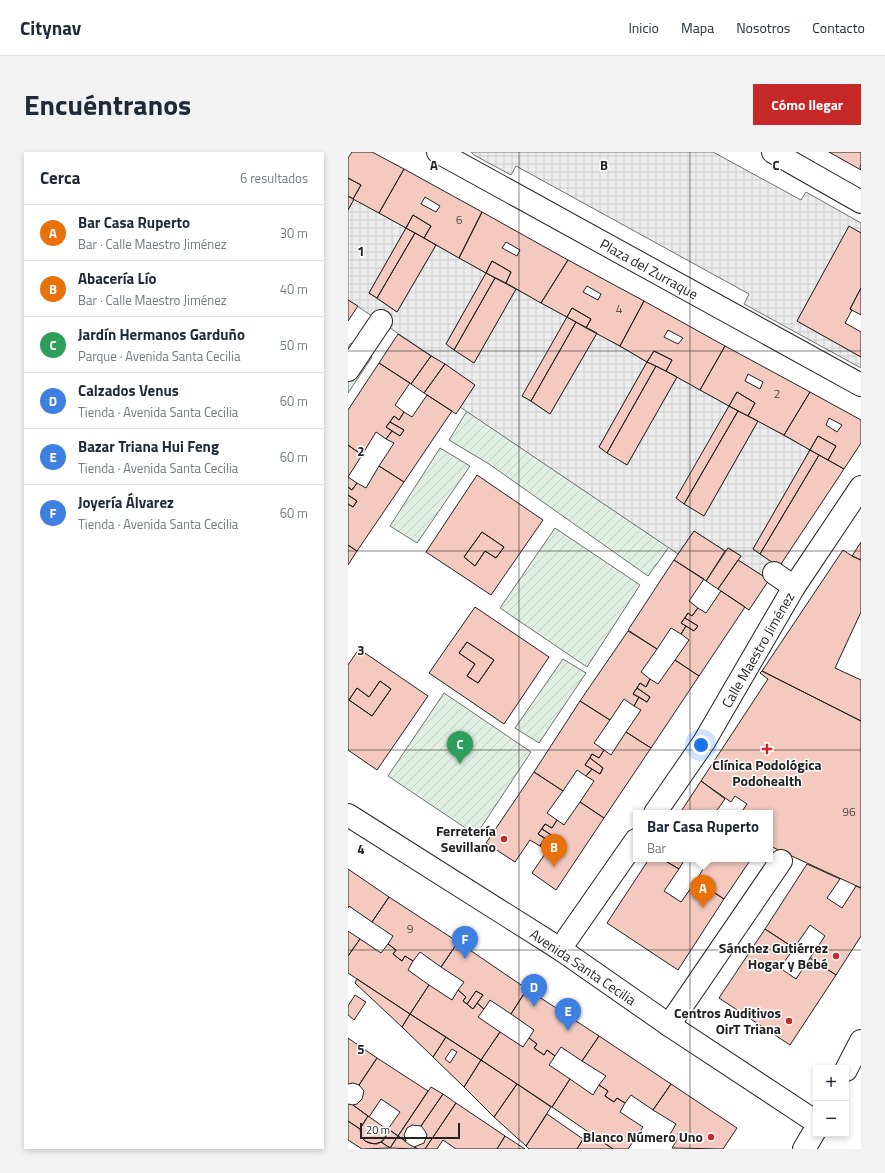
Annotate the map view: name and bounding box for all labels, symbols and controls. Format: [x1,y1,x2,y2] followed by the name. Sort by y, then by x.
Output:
[20,13,81,42] text: Citynav
[628,17,659,38] text: Inicio
[681,17,714,38] text: Mapa
[736,17,790,38] text: Nosotros
[812,17,865,38] text: Contacto
[24,83,191,126] text: Encuéntranos
[753,84,861,125] button: Cómo llegar
[430,155,438,175] text: A
[600,155,608,175] text: B
[772,155,780,175] text: C
[40,165,80,191] text: Cerca
[240,168,308,188] text: 6 resultados
[456,210,463,229] house number: 6
[78,211,190,234] text: Bar Casa Ruperto
[49,223,57,243] text: A
[280,223,308,243] text: 30 m
[596,233,702,304] street label: Plaza del Zurraque
[78,234,227,254] text: Bar · Calle Maestro Jiménez
[357,241,365,261] text: 1
[78,267,156,290] text: Abacería Lío
[49,279,57,299] text: B
[280,279,308,299] text: 40 m
[78,290,227,310] text: Bar · Calle Maestro Jiménez
[616,299,623,318] house number: 4
[78,323,245,346] text: Jardín Hermanos Garduño
[49,335,57,355] text: C
[280,335,308,355] text: 50 m
[78,346,240,366] text: Parque · Avenida Santa Cecilia
[78,379,179,402] text: Calzados Venus
[774,384,780,403] house number: 2
[49,391,57,411] text: D
[280,391,308,411] text: 60 m
[78,402,238,422] text: Tienda · Avenida Santa Cecilia
[78,435,219,458] text: Bazar Triana Hui Feng
[357,441,365,461] text: 2
[49,447,57,467] text: E
[280,447,308,467] text: 60 m
[78,458,238,478] text: Tienda · Avenida Santa Cecilia
[78,491,174,514] text: Joyería Álvarez
[50,503,56,523] text: F
[280,503,308,523] text: 60 m
[78,514,238,534] text: Tienda · Avenida Santa Cecilia
[716,588,799,712] street label: Calle Maestro Jiménez
[357,640,365,660] text: 3
[447,731,473,764] pin: C
[691,735,711,755] your location
[761,743,773,755] marker: Clínica Podológica Podohealth
[712,754,822,791] place label: Clínica Podológica Podohealth
[842,802,856,821] house number: 96
[633,810,773,862] popup
[647,815,759,838] text: Bar Casa Ruperto
[436,820,496,857] place label: Ferretería Sevillano
[499,834,509,844] marker: Ferretería Sevillano
[541,834,567,867] pin: B
[647,838,666,858] text: Bar
[357,839,365,859] text: 4
[690,875,716,908] pin: A
[407,919,414,938] house number: 9
[526,923,641,1010] street label: Avenida Santa Cecilia
[452,926,478,959] pin: F
[719,937,828,974] place label: Sánchez Gutiérrez Hogar y Bebé
[831,951,841,961] marker: Sánchez Gutiérrez Hogar y Bebé
[521,974,547,1007] pin: D
[555,998,581,1031] pin: E
[674,1002,781,1039] place label: Centros Auditivos OirT Triana
[784,1016,794,1026] marker: Centros Auditivos OirT Triana
[357,1039,365,1059] text: 5
[813,1065,849,1137] map controls
[813,1065,849,1101] button: +
[813,1101,849,1137] button: −
[360,1121,460,1140] scale bar
[366,1122,390,1138] text: 20 m
[583,1126,703,1147] place label: Blanco Número Uno
[706,1132,716,1142] marker: Blanco Número Uno

